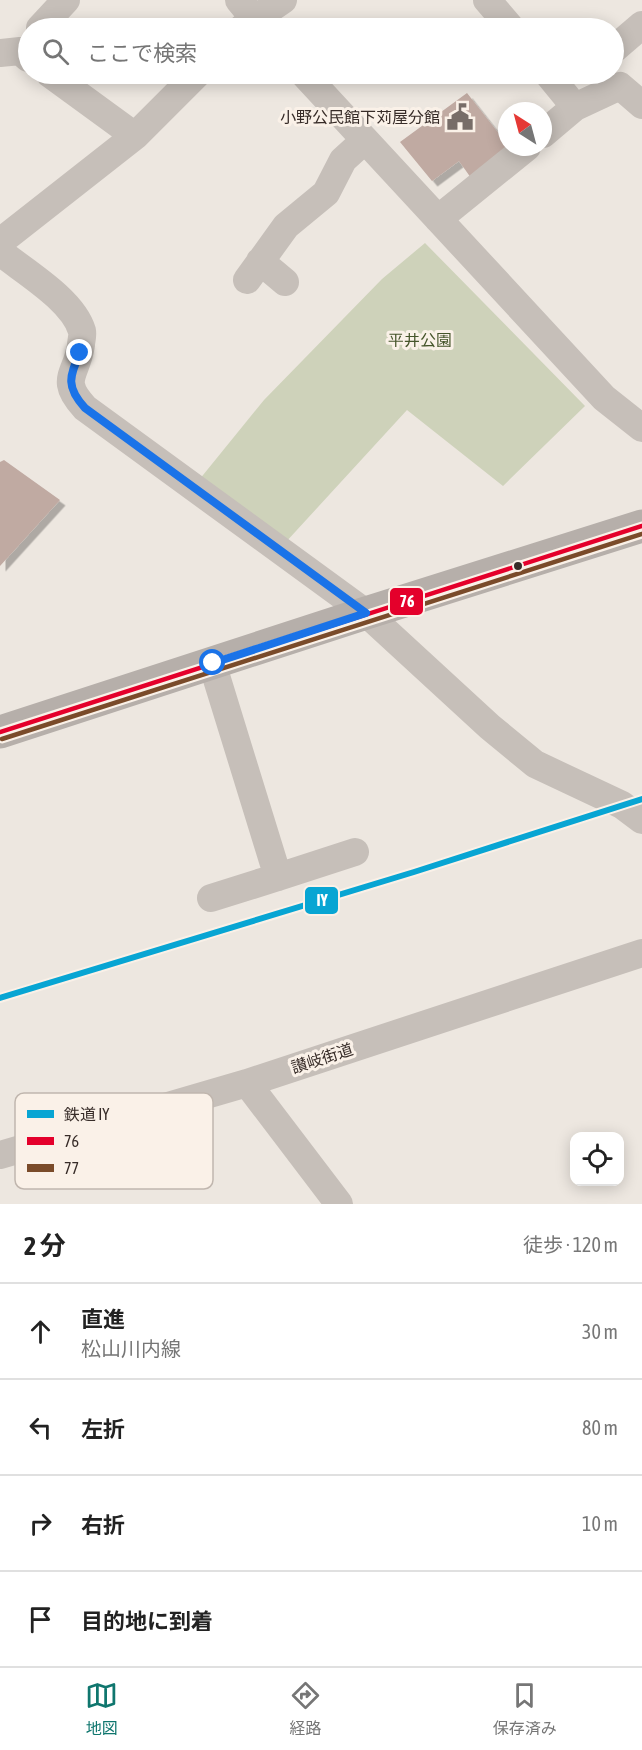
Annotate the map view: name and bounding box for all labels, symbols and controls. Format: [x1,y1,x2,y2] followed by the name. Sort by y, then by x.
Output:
[18,18,624,84] search box
[39,35,72,68] icon: search
[87,40,197,66] text: ここで検索
[445,102,475,132] public building icon: 小野公民館下苅屋分館
[498,102,552,156] north arrow
[280,108,440,126] place label: 小野公民館下苅屋分館
[388,331,452,349] park label: 平井公園
[66,339,92,365] route end
[512,560,524,572] unlabelled marker
[389,587,424,616] line badge: 76
[399,592,415,610] text: 76
[199,649,225,675] route start
[304,886,339,915] line badge: IY
[316,891,328,909] text: IY
[289,1040,355,1076] street label: 讃岐街道
[15,1093,213,1189] legend
[64,1105,110,1123] text: 鉄道 IY
[64,1132,79,1150] text: 76
[570,1132,624,1186] map controls
[570,1132,624,1186] button: locate
[64,1159,79,1177] text: 77
[24,1231,66,1261] text: 2 分
[523,1233,618,1256] text: 徒歩 · 120 m
[81,1306,125,1332] text: 直進
[24,1315,57,1348] icon: ahead
[582,1320,618,1343] text: 30 m
[81,1337,181,1360] text: 松山川内線
[24,1411,57,1444] icon: left
[81,1416,125,1442] text: 左折
[582,1416,618,1439] text: 80 m
[24,1507,57,1540] icon: right
[81,1512,125,1538] text: 右折
[582,1512,618,1535] text: 10 m
[24,1603,57,1636] icon: arrive
[81,1608,213,1634] text: 目的地に到着
[85,1679,118,1739] tab: 地図
[289,1679,322,1739] tab: 経路
[493,1679,557,1739] tab: 保存済み

